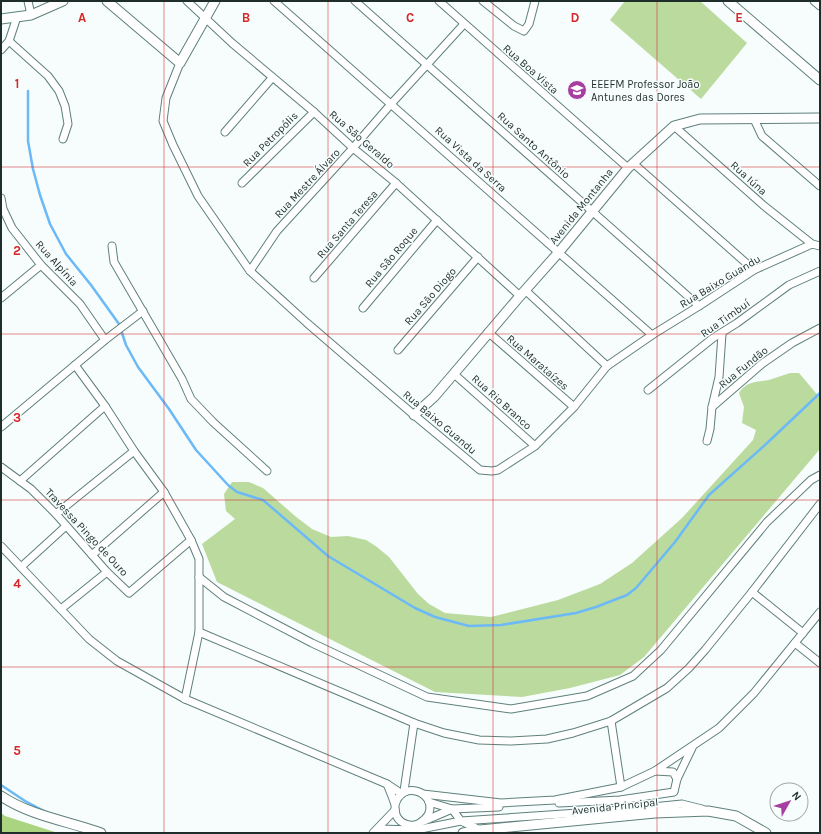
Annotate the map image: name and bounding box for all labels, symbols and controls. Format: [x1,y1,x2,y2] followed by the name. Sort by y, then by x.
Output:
[78,10,86,25] text: A
[242,10,250,25] text: B
[406,10,414,25] text: C
[571,10,580,25] text: D
[735,10,743,25] text: E
[500,42,561,97] street label: Rua Boa Vista
[15,76,19,91] text: 1
[591,78,699,104] place label: EEEFM Professor João Antunes das Dores
[566,79,588,101] school or university icon: EEEFM Professor João Antunes das Dores
[327,108,397,171] street label: Rua São Geraldo
[240,109,301,170] street label: Rua Petropólis
[495,109,573,181] street label: Rua Santo Antônio
[432,124,509,195] street label: Rua Vista da Serra
[270,145,343,221] street label: Rua Mestre Álvaro
[728,159,770,198] street label: Rua Iúna
[547,166,616,247] street label: Avenida Montanha
[314,188,380,261] street label: Rua Santa Teresa
[362,224,421,290] street label: Rua São Roque
[33,238,81,289] street label: Rua Alpínia
[13,243,21,258] text: 2
[677,252,763,311] street label: Rua Baixo Guandu
[402,265,459,328] street label: Rua São Diogo
[698,296,753,340] street label: Rua Timbuí
[504,332,571,393] street label: Rua Marataízes
[716,344,771,391] street label: Rua Fundão
[469,372,534,433] street label: Rua Rio Branco
[400,388,479,457] street label: Rua Baixo Guandu
[13,410,21,425] text: 3
[42,486,131,579] street label: Travessa Pingo de Ouro
[13,576,21,591] text: 4
[13,743,21,758] text: 5
[769,782,809,822] north arrow
[789,789,804,803] text: N
[571,795,659,818] street label: Avenida Principal

